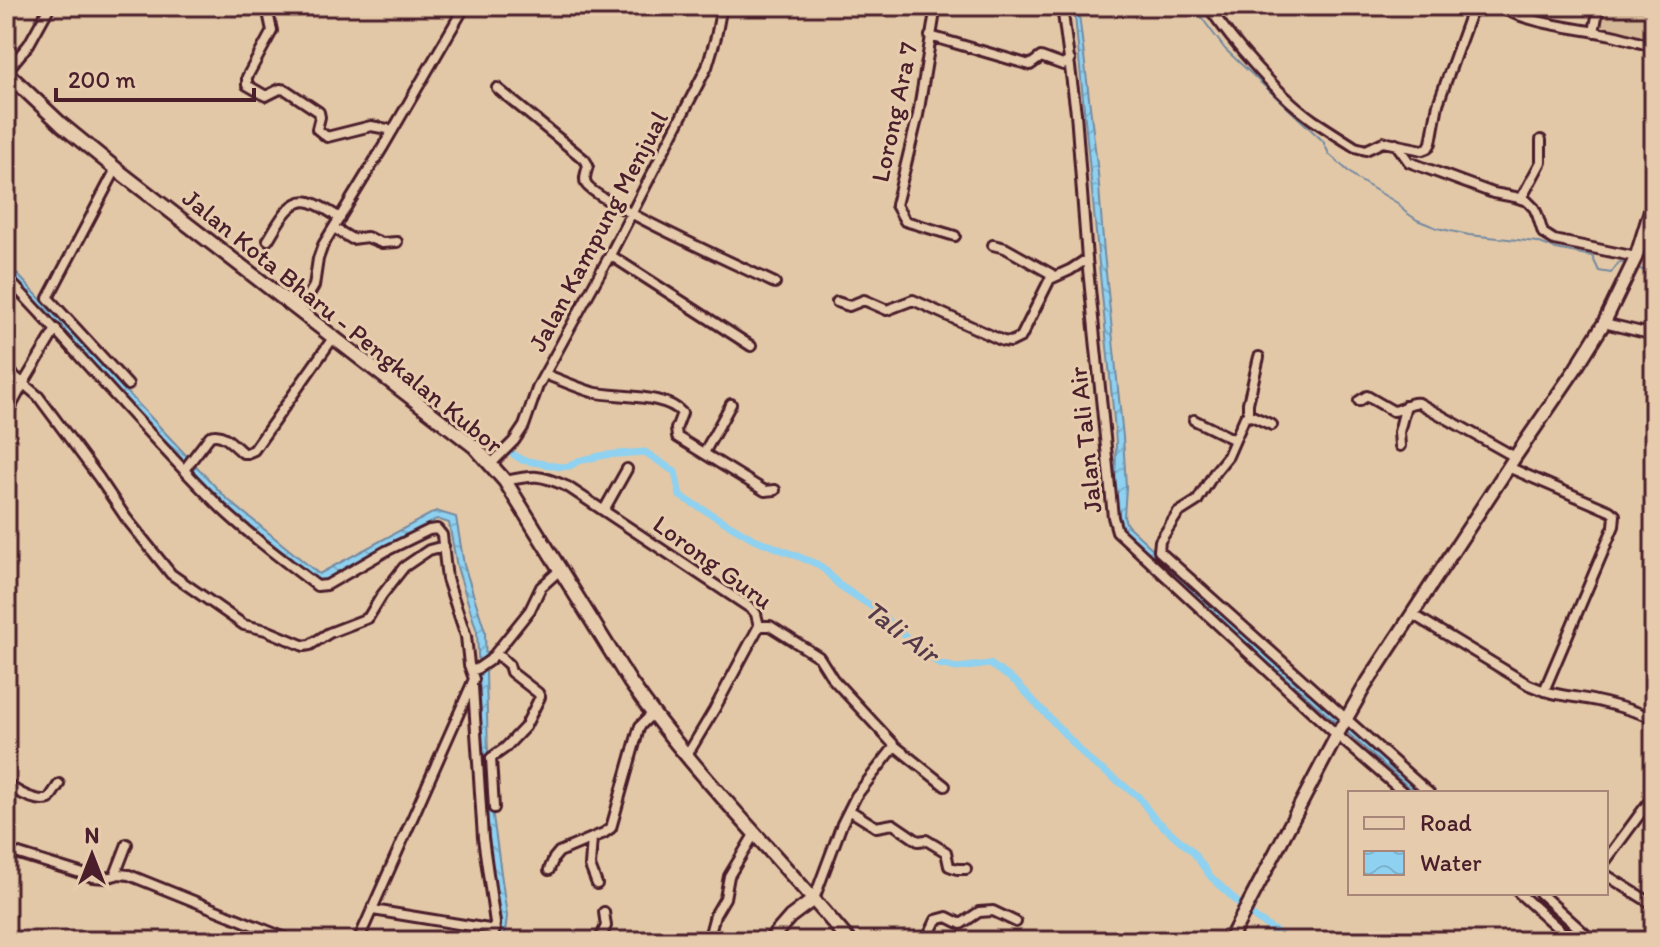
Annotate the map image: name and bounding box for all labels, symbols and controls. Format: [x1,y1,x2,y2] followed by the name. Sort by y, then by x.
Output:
[864,39,924,185] street label: Lorong Ara 7
[56,52,254,102] scale bar
[68,65,136,94] text: 200 m
[521,105,675,357] street label: Jalan Kampung Menjual
[176,182,510,461] street label: Jalan Kota Bharu - Pengkalan Kubor
[1061,365,1109,515] street label: Jalan Tali Air
[647,508,779,616] street label: Lorong Guru
[858,592,949,672] water label: Tali Air
[1348,791,1608,895] legend
[1420,808,1472,837] text: Road
[52,815,132,895] north arrow
[85,822,99,849] text: N
[1420,848,1482,877] text: Water

